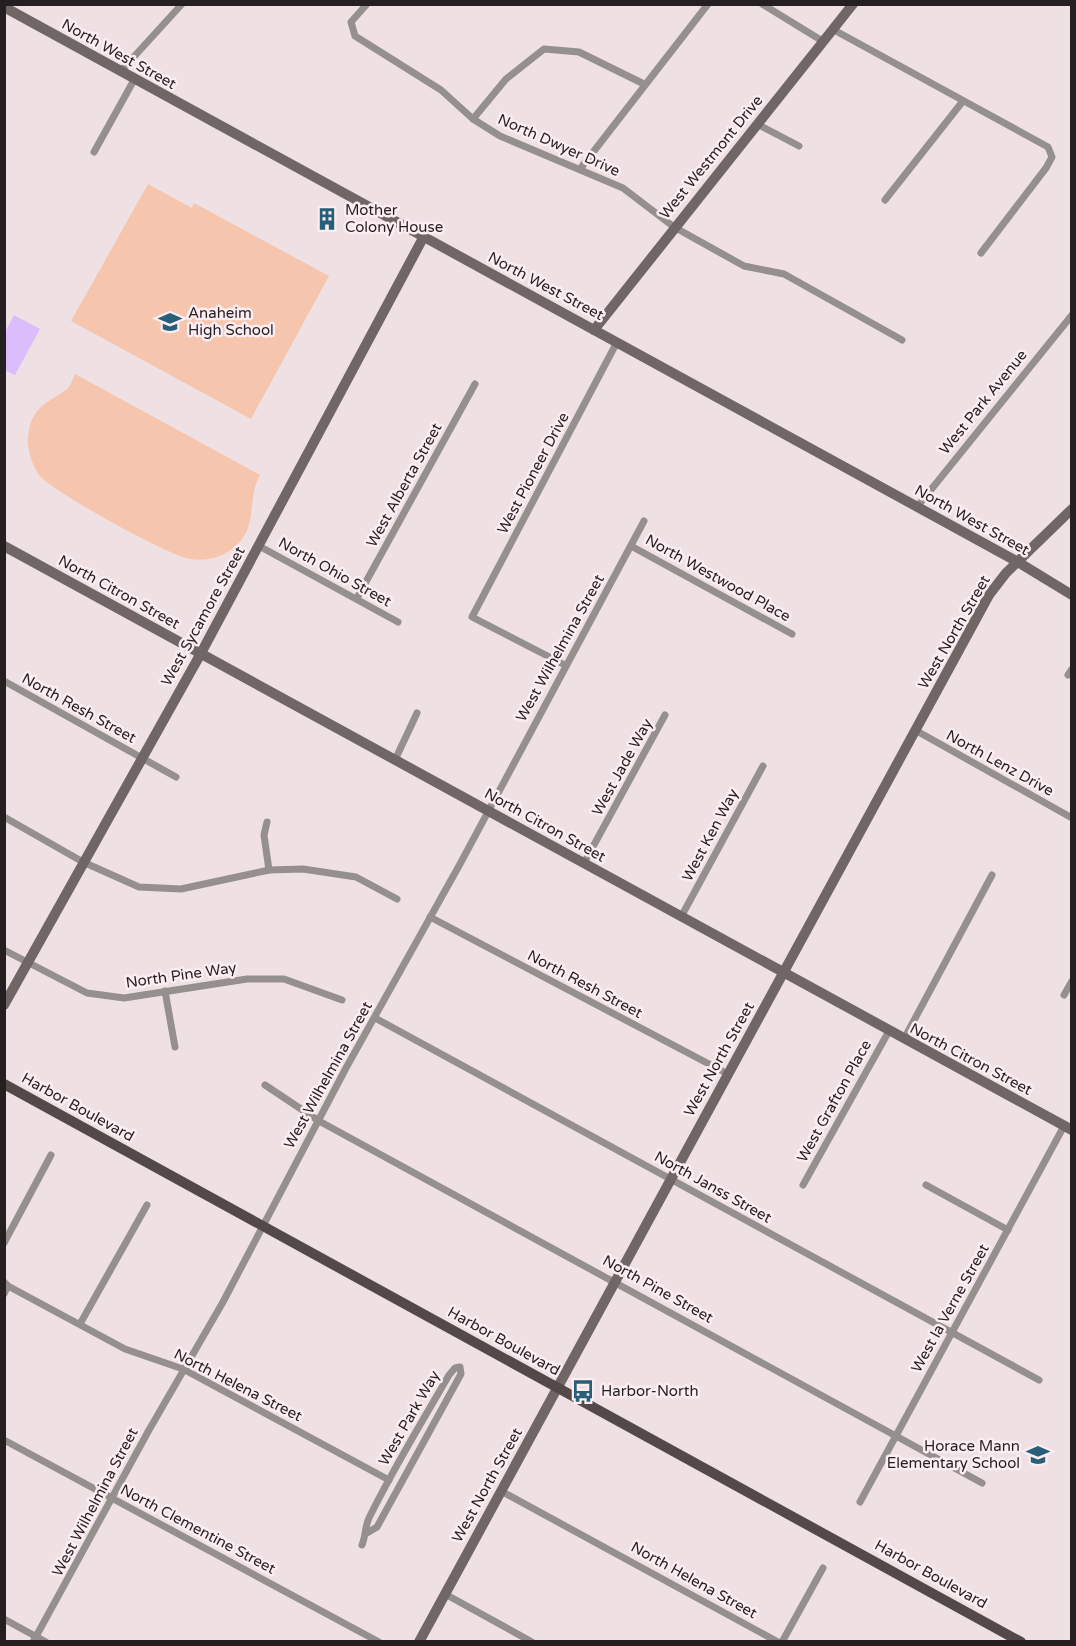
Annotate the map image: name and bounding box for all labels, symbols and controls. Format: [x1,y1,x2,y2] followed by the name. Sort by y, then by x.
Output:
[59,15,180,93] street label: North West Street
[656,91,766,223] street label: West Westmont Drive
[495,110,623,180] street label: North Dwyer Drive
[345,201,443,236] place label: Mother Colony House
[314,206,340,232] building icon: Mother Colony House
[485,248,607,324] street label: North West Street
[188,304,274,339] place label: Anaheim High School
[157,309,183,335] school or university icon: Anaheim High School
[935,346,1031,458] street label: West Park Avenue
[493,409,573,537] street label: West Pioneer Drive
[362,420,446,550] street label: West Alberta Street
[912,481,1033,559] street label: North West Street
[642,531,794,625] street label: North Westwood Place
[275,534,395,611] street label: North Ohio Street
[157,543,249,689] street label: West Sycamore Street
[55,551,183,633] street label: North Citron Street
[512,571,608,725] street label: West Wilhelmina Street
[914,572,994,692] street label: West North Street
[19,669,139,747] street label: North Resh Street
[588,715,656,819] street label: West Jade Way
[943,726,1057,800] street label: North Lenz Drive
[481,784,609,866] street label: North Citron Street
[678,786,742,884] street label: West Ken Way
[524,946,646,1022] street label: North Resh Street
[124,958,238,992] street label: North Pine Way
[280,998,376,1152] street label: West Wilhelmina Street
[680,998,758,1119] street label: West North Street
[907,1019,1035,1099] street label: North Citron Street
[793,1037,875,1165] street label: West Grafton Place
[19,1069,137,1145] street label: Harbor Boulevard
[651,1147,775,1227] street label: North Janss Street
[907,1240,993,1375] street label: West la Verne Street
[600,1251,717,1327] street label: North Pine Street
[445,1303,563,1379] street label: Harbor Boulevard
[171,1345,305,1425] street label: North Helena Street
[375,1367,443,1469] street label: West Park Way
[570,1378,596,1404] bus stop icon: Harbor-North
[601,1382,699,1400] place label: Harbor-North
[448,1424,526,1545] street label: West North Street
[48,1425,142,1579] street label: West Wilhelmina Street
[887,1437,1020,1472] place label: Horace Mann Elementary School
[1025,1442,1051,1468] school or university icon: Horace Mann Elementary School
[117,1480,279,1578] street label: North Clementine Street
[872,1536,990,1612] street label: Harbor Boulevard
[628,1538,761,1622] street label: North Helena Street

